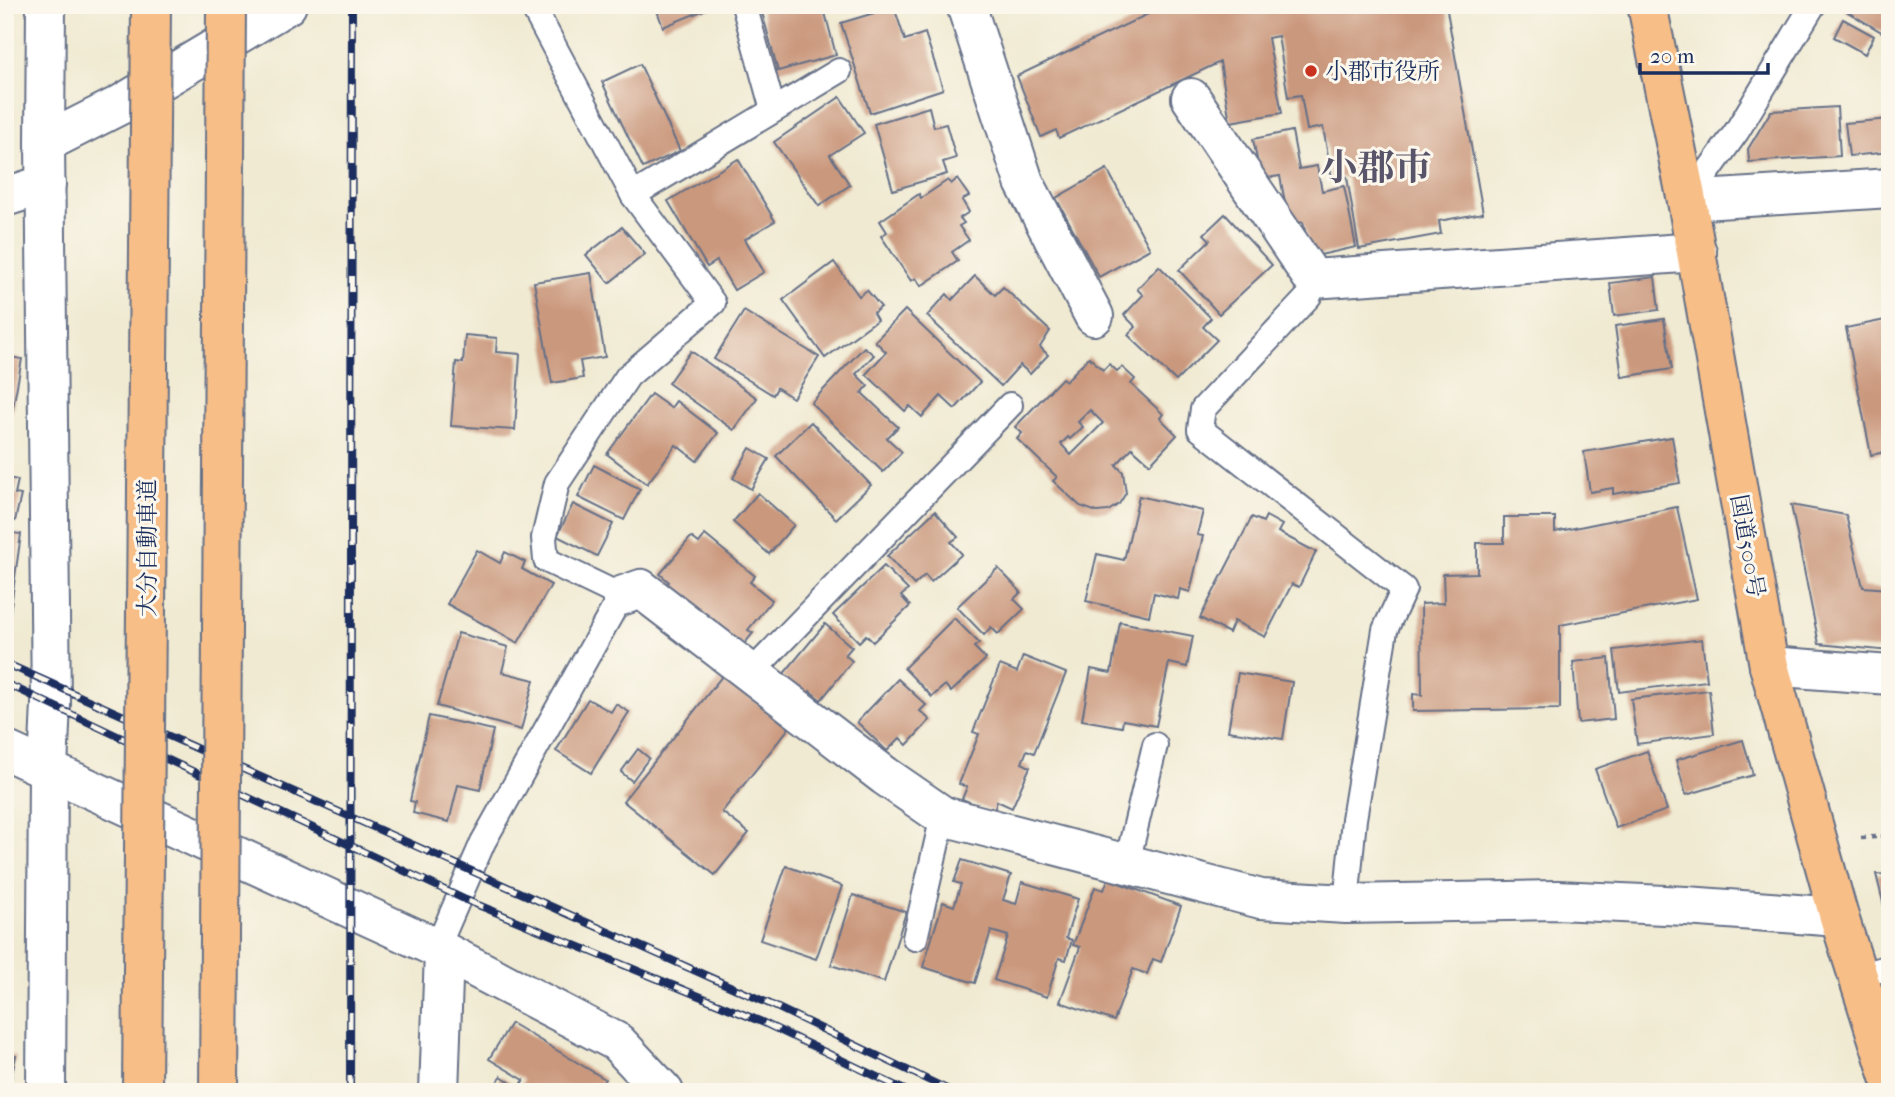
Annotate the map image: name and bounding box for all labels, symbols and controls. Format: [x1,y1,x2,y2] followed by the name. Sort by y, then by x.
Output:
[1640,32,1767,76] scale bar
[1650,44,1695,68] text: 20 m
[1325,58,1440,85] place label: 小郡市役所
[1303,63,1319,79] marker: 小郡市役所
[1321,146,1432,190] district label: 小郡市
[134,479,161,617] street label: 大分自動車道
[1725,492,1770,600] street label: 国道500号

